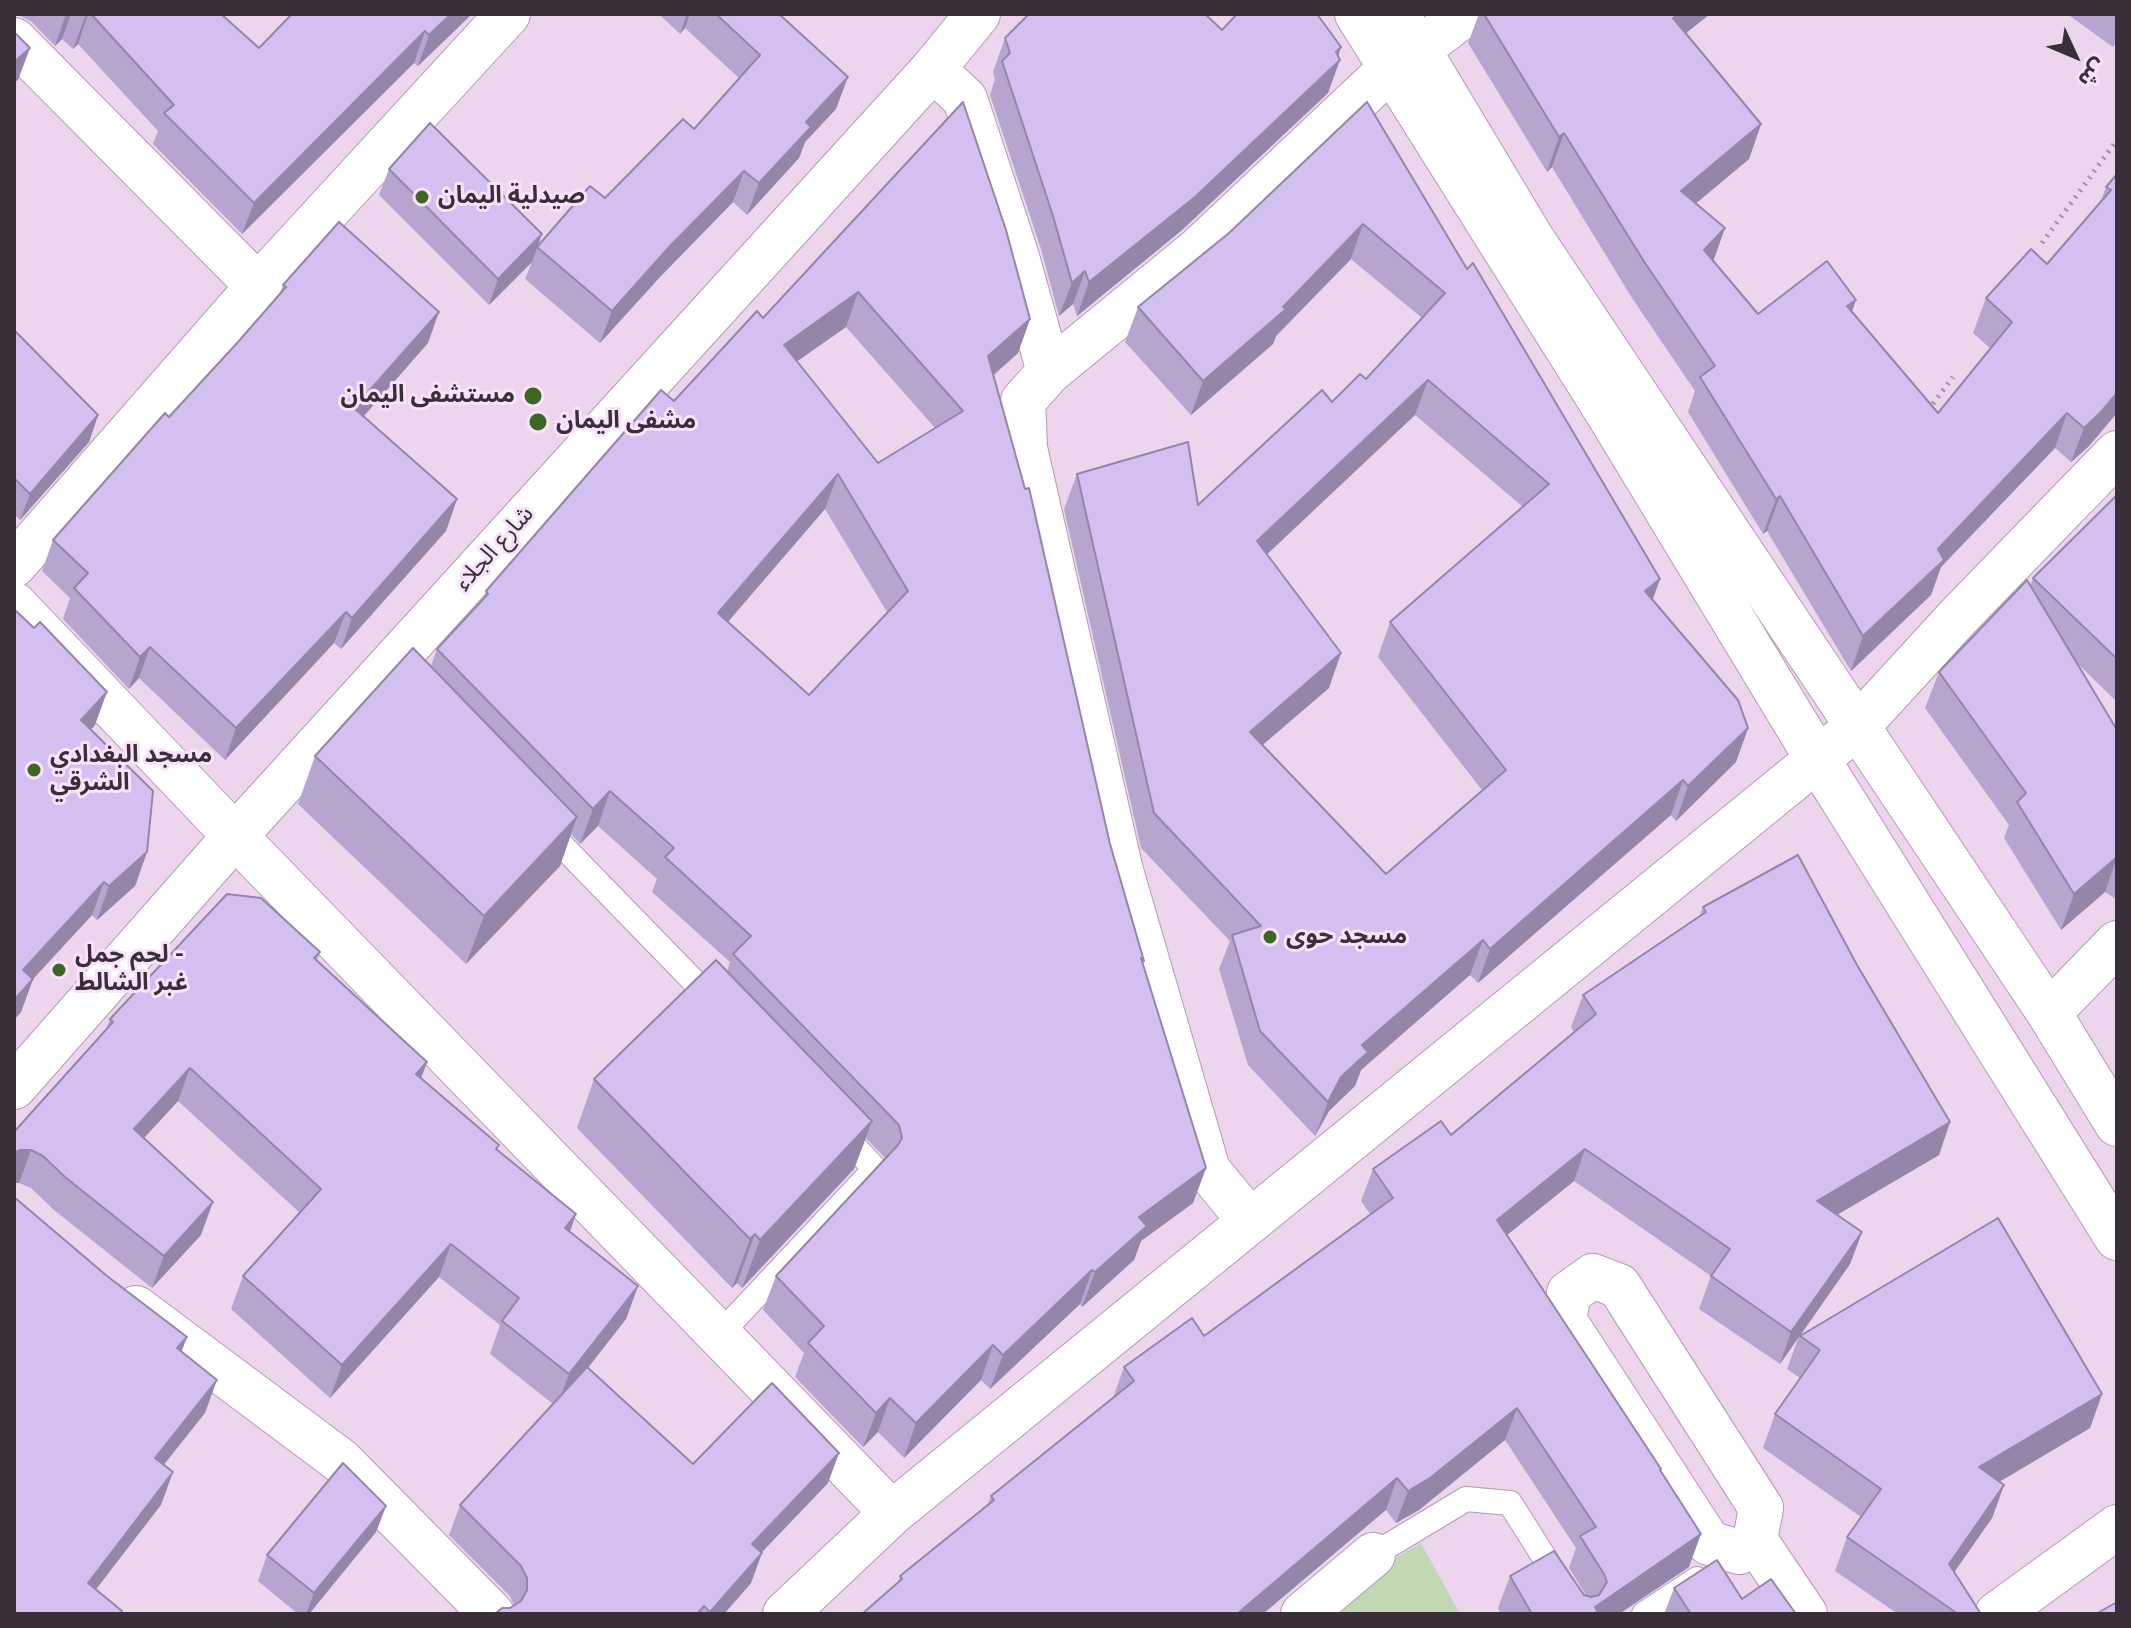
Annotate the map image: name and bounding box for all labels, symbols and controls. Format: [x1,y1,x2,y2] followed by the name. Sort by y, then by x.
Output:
[2035,16,2115,96] north arrow
[2073,53,2112,93] text: ش
[438,183,585,211] place label: صيدلية اليمان
[413,188,431,206] marker: صيدلية اليمان
[341,382,515,410] place label: مستشفى اليمان
[522,385,544,407] marker: مستشفى اليمان
[556,408,696,436] place label: مشفى اليمان
[527,411,549,433] marker: مشفى اليمان
[449,501,541,597] street label: شارع الجلاء
[50,742,212,798] place label: مسجد البغدادي الشرقي
[25,761,43,779] marker: مسجد البغدادي الشرقي
[1286,923,1407,951] place label: مسجد حوى
[1261,928,1279,946] marker: مسجد حوى
[75,942,188,998] place label: لحم جمل - غبر الشالط
[50,961,68,979] marker: لحم جمل - غبر الشالط

